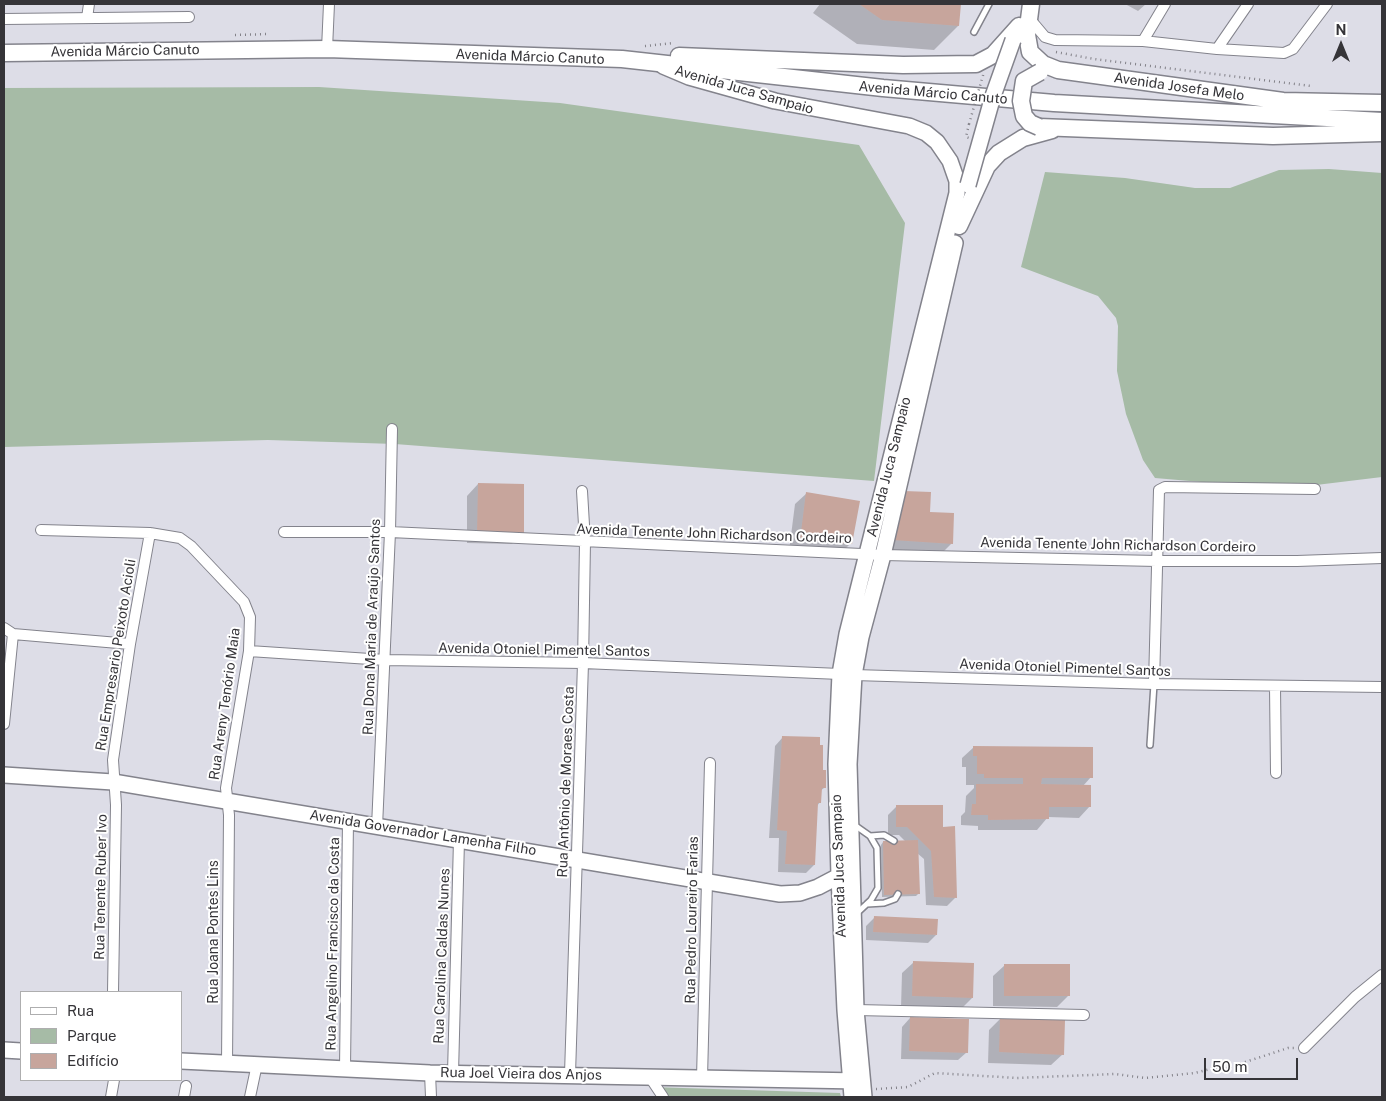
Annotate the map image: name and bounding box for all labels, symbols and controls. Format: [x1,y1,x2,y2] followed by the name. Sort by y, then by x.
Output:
[1316,20,1366,70] north arrow
[1336,22,1346,38] text: N
[50,41,200,61] street label: Avenida Márcio Canuto
[455,46,605,68] street label: Avenida Márcio Canuto
[673,62,815,118] street label: Avenida Juca Sampaio
[1113,70,1245,104] street label: Avenida Josefa Melo
[858,78,1008,108] street label: Avenida Márcio Canuto
[863,395,915,539] street label: Avenida Juca Sampaio
[360,519,384,735] street label: Rua Dona Maria de Araújo Santos
[576,521,852,547] street label: Avenida Tenente John Richardson Cordeiro
[980,534,1256,556] street label: Avenida Tenente John Richardson Cordeiro
[93,558,139,752] street label: Rua Empresario Peixoto Acioli
[206,627,244,781] street label: Rua Areny Tenório Maia
[438,640,650,660] street label: Avenida Otoniel Pimentel Santos
[959,656,1171,680] street label: Avenida Otoniel Pimentel Santos
[554,686,578,878] street label: Rua Antônio de Moraes Costa
[828,794,850,938] street label: Avenida Juca Sampaio
[308,807,538,859] street label: Avenida Governador Lamenha Filho
[91,814,111,960] street label: Rua Tenente Ruber Ivo
[682,836,702,1004] street label: Rua Pedro Loureiro Farias
[323,837,343,1051] street label: Rua Angelino Francisco da Costa
[206,860,222,1004] street label: Rua Joana Pontes Lins
[431,868,453,1044] street label: Rua Carolina Caldas Nunes
[20,991,182,1081] legend
[67,1002,94,1019] text: Rua
[67,1027,117,1044] text: Parque
[1206,1048,1300,1080] scale bar
[67,1052,119,1069] text: Edifício
[1212,1058,1247,1075] text: 50 m
[440,1064,602,1084] street label: Rua Joel Vieira dos Anjos

